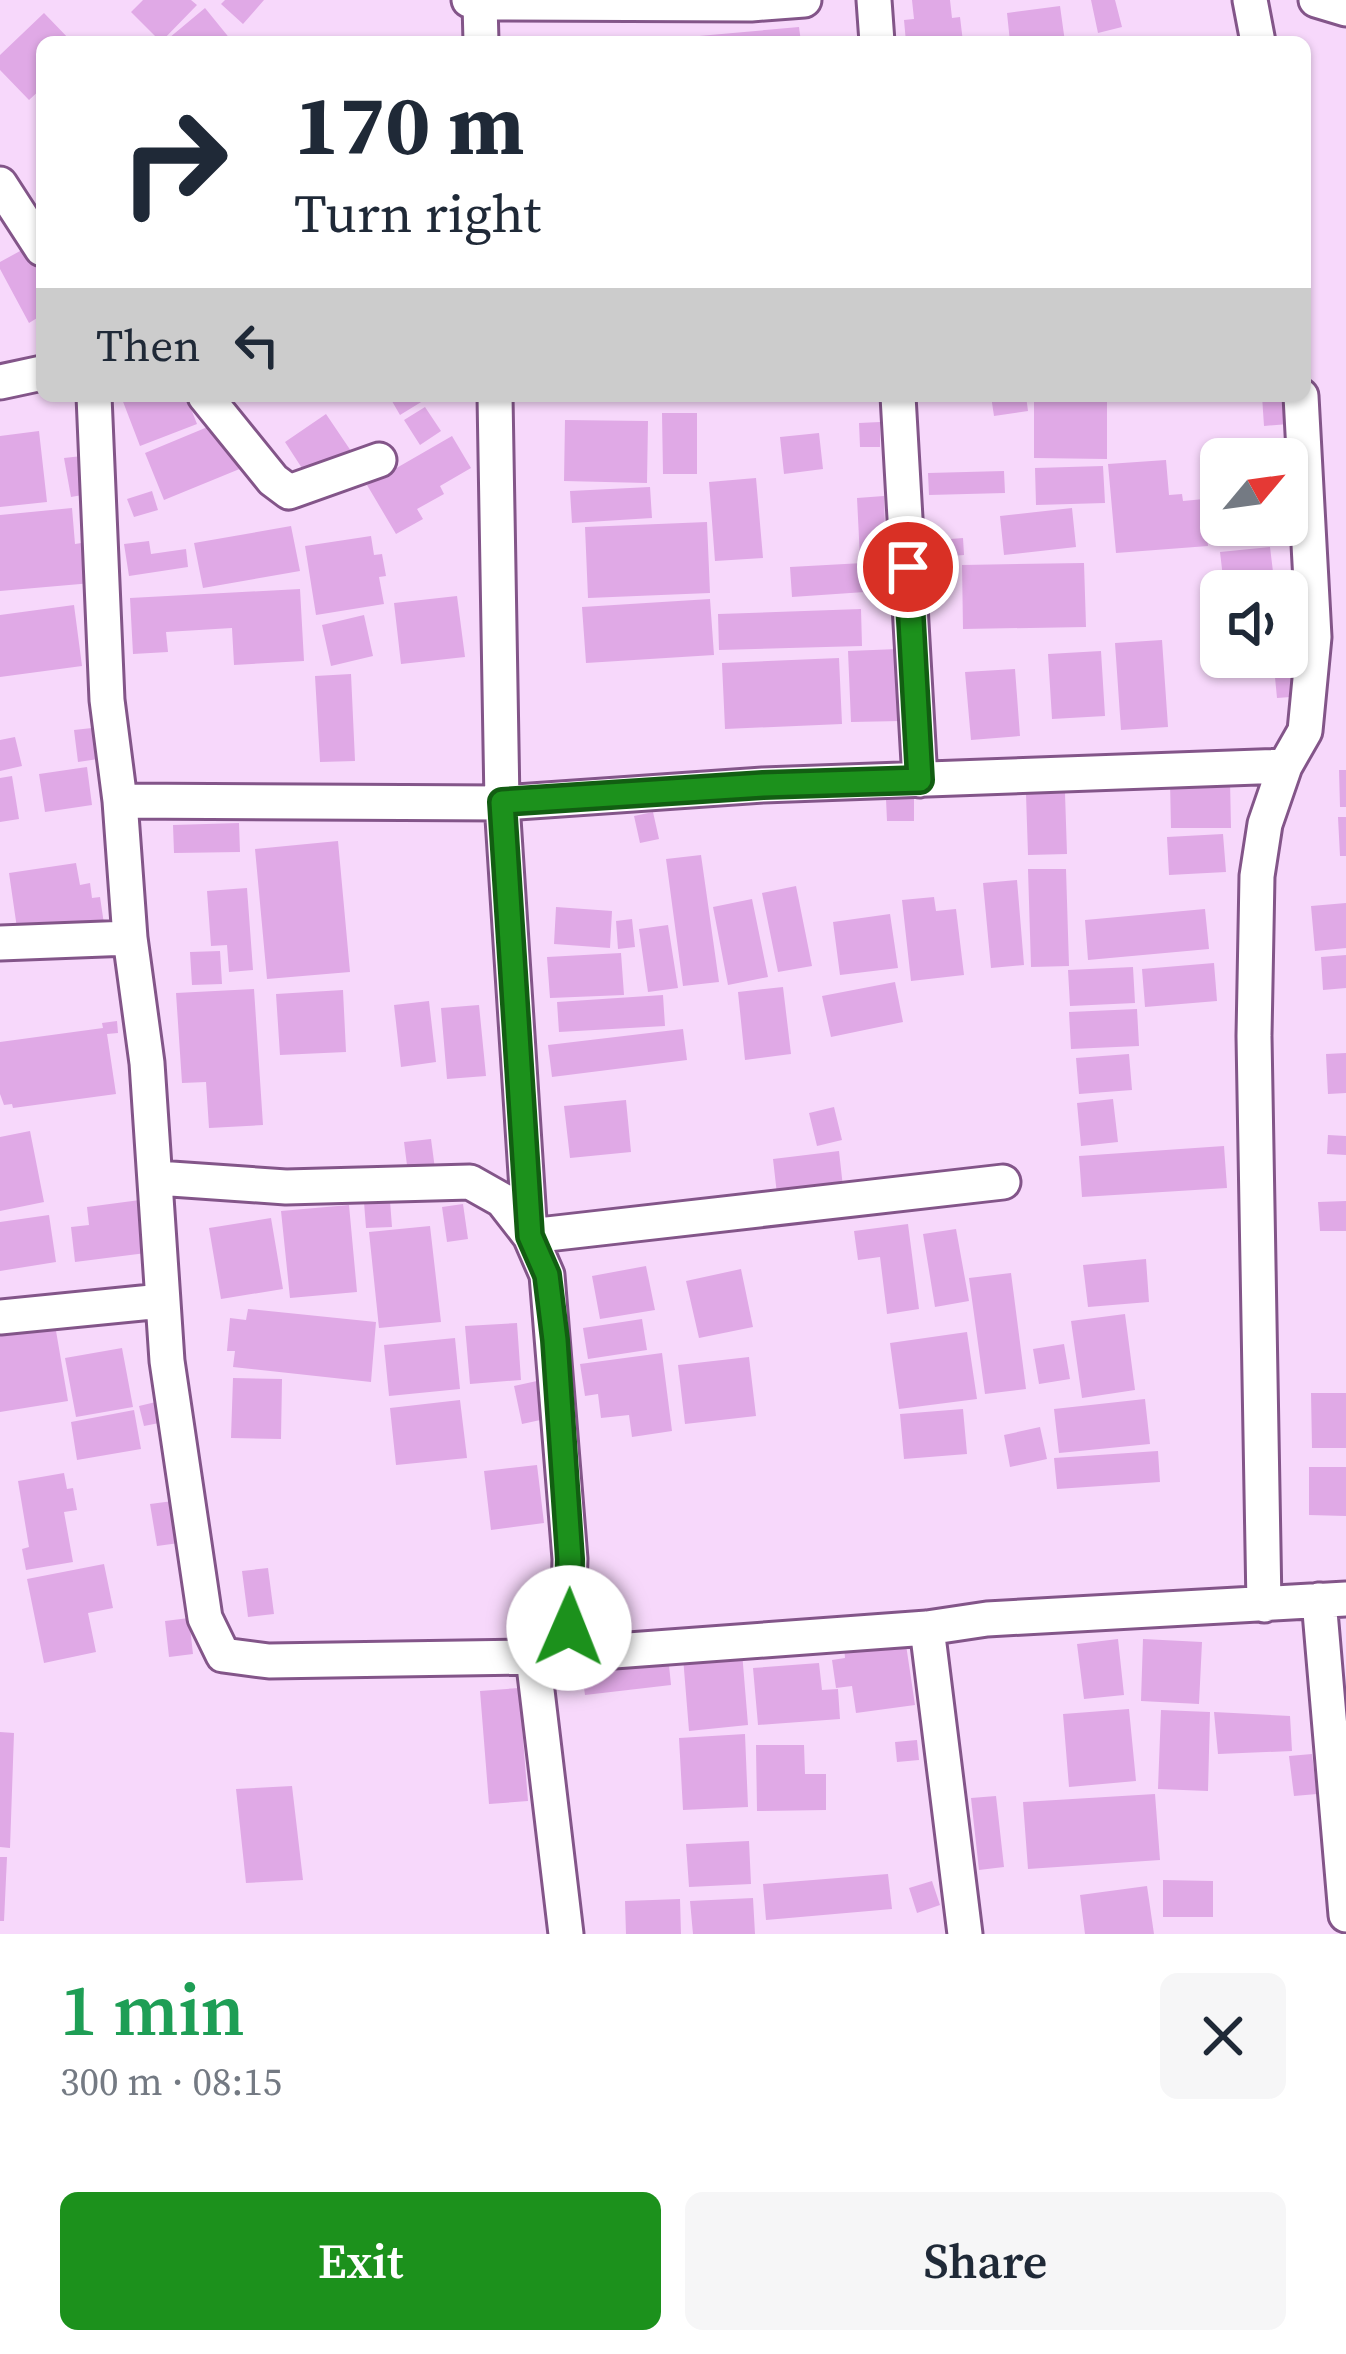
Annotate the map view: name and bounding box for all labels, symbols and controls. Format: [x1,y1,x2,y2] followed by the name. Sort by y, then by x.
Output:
[294,67,525,182] text: 170 m
[96,84,252,240] icon: right
[294,176,541,250] text: Turn right
[224,312,290,378] icon: left
[96,314,200,376] text: Then
[1200,438,1308,546] north arrow
[1200,438,1308,678] map controls
[857,516,959,618] pin
[875,534,941,600] icon: arrive
[1200,570,1308,678] button: sound
[506,1565,632,1691] position arrow
[60,1960,245,2059] text: 1 min
[1160,1973,1286,2099] button: close
[60,2055,282,2108] text: 300 m · 08:15
[60,2192,661,2330] button: Exit
[685,2192,1286,2330] button: Share

